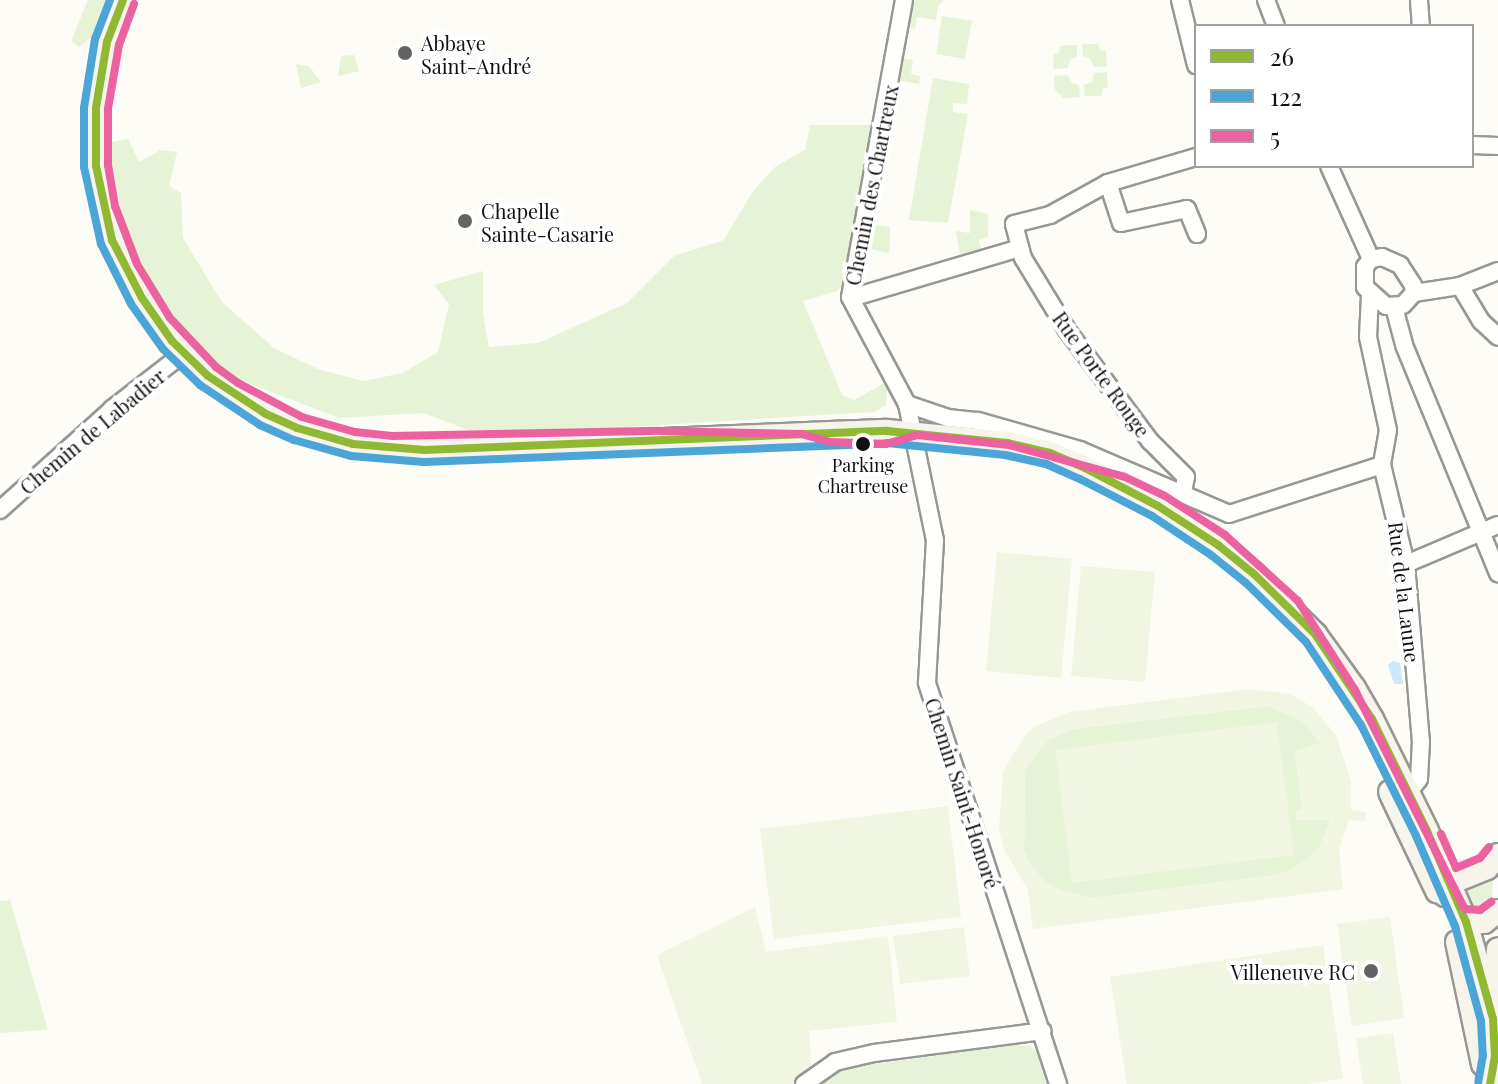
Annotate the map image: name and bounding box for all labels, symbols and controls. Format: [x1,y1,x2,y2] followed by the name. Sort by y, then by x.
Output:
[1194,24,1474,168] legend
[421,30,531,77] place label: Abbaye Saint-André
[1270,40,1294,72] text: 26
[396,44,414,62] marker: Abbaye Saint-André
[1270,80,1302,112] text: 122
[840,83,902,287] street label: Chemin des Chartreux
[1270,120,1280,152] text: 5
[481,198,614,245] place label: Chapelle Sainte-Casarie
[456,212,474,230] marker: Chapelle Sainte-Casarie
[1048,307,1156,441] street label: Rue Porte Rouge
[14,363,170,499] street label: Chemin de Labadier
[855,436,871,452] marker: Parking Chartreuse
[818,455,908,498] place label: Parking Chartreuse
[1384,520,1426,664] street label: Rue de la Laune
[921,695,1005,891] street label: Chemin Saint-Honoré
[1231,959,1355,983] place label: Villeneuve RC
[1362,962,1380,980] marker: Villeneuve RC

